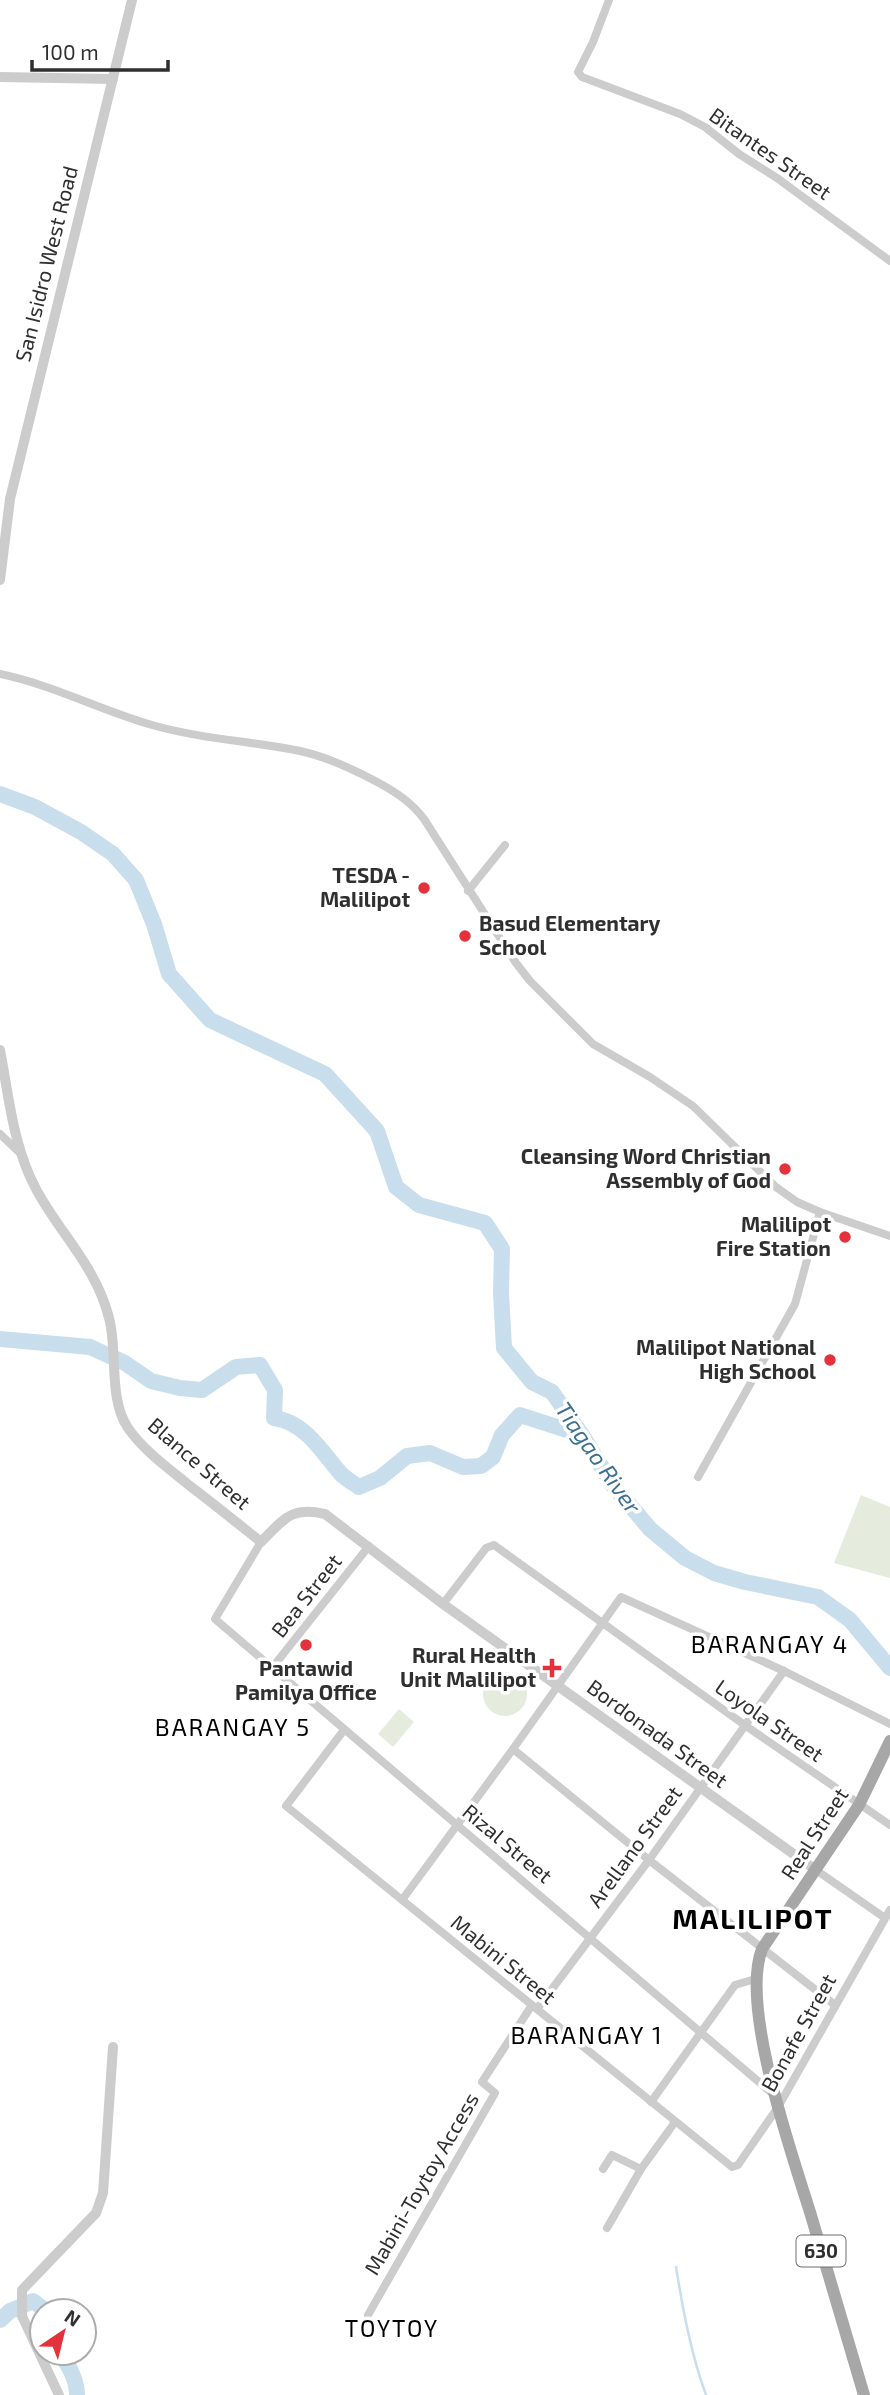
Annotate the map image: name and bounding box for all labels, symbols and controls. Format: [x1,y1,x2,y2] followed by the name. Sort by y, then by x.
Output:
[32,28,168,72] scale bar
[42,39,99,64] text: 100 m
[705,102,837,204] street label: Bitantes Street
[9,163,82,364] street label: San Isidro West Road
[320,862,410,911] place label: TESDA - Malilipot
[416,880,432,896] marker: TESDA - Malilipot
[479,910,660,959] place label: Basud Elementary School
[457,928,473,944] marker: Basud Elementary School
[521,1143,771,1193] place label: Cleansing Word Christian Assembly of God
[777,1161,793,1177] marker: Cleansing Word Christian Assembly of God
[716,1211,831,1260] place label: Malilipot Fire Station
[837,1229,853,1245] marker: Malilipot Fire Station
[636,1334,816,1383] place label: Malilipot National High School
[822,1352,838,1368] marker: Malilipot National High School
[550,1396,648,1519] water label: Tiagao River
[144,1412,256,1514] street label: Blance Street
[266,1548,346,1642] street label: Bea Street
[691,1629,849,1658] district label: BARANGAY 4
[298,1637,314,1653] marker: Pantawid Pamilya Office
[400,1642,536,1691] place label: Rural Health Unit Malilipot
[235,1655,377,1705] place label: Pantawid Pamilya Office
[542,1658,562,1678] marker: Rural Health Unit Malilipot
[583,1673,733,1792] street label: Bordonada Street
[711,1673,829,1766] street label: Loyola Street
[155,1712,311,1741] district label: BARANGAY 5
[581,1781,686,1912] street label: Arellano Street
[775,1783,853,1884] street label: Real Street
[458,1798,558,1888] street label: Rizal Street
[672,1901,834,1935] district label: MALILIPOT
[447,1909,561,2009] street label: Mabini Street
[755,1969,840,2096] street label: Bonafe Street
[510,2020,664,2049] district label: BARANGAY 1
[358,2088,483,2279] street label: Mabini-Toytoy Access
[796,2236,846,2266] road number: 630
[28,2297,98,2367] north arrow
[61,2304,85,2331] text: N
[345,2314,439,2342] district label: TOYTOY

